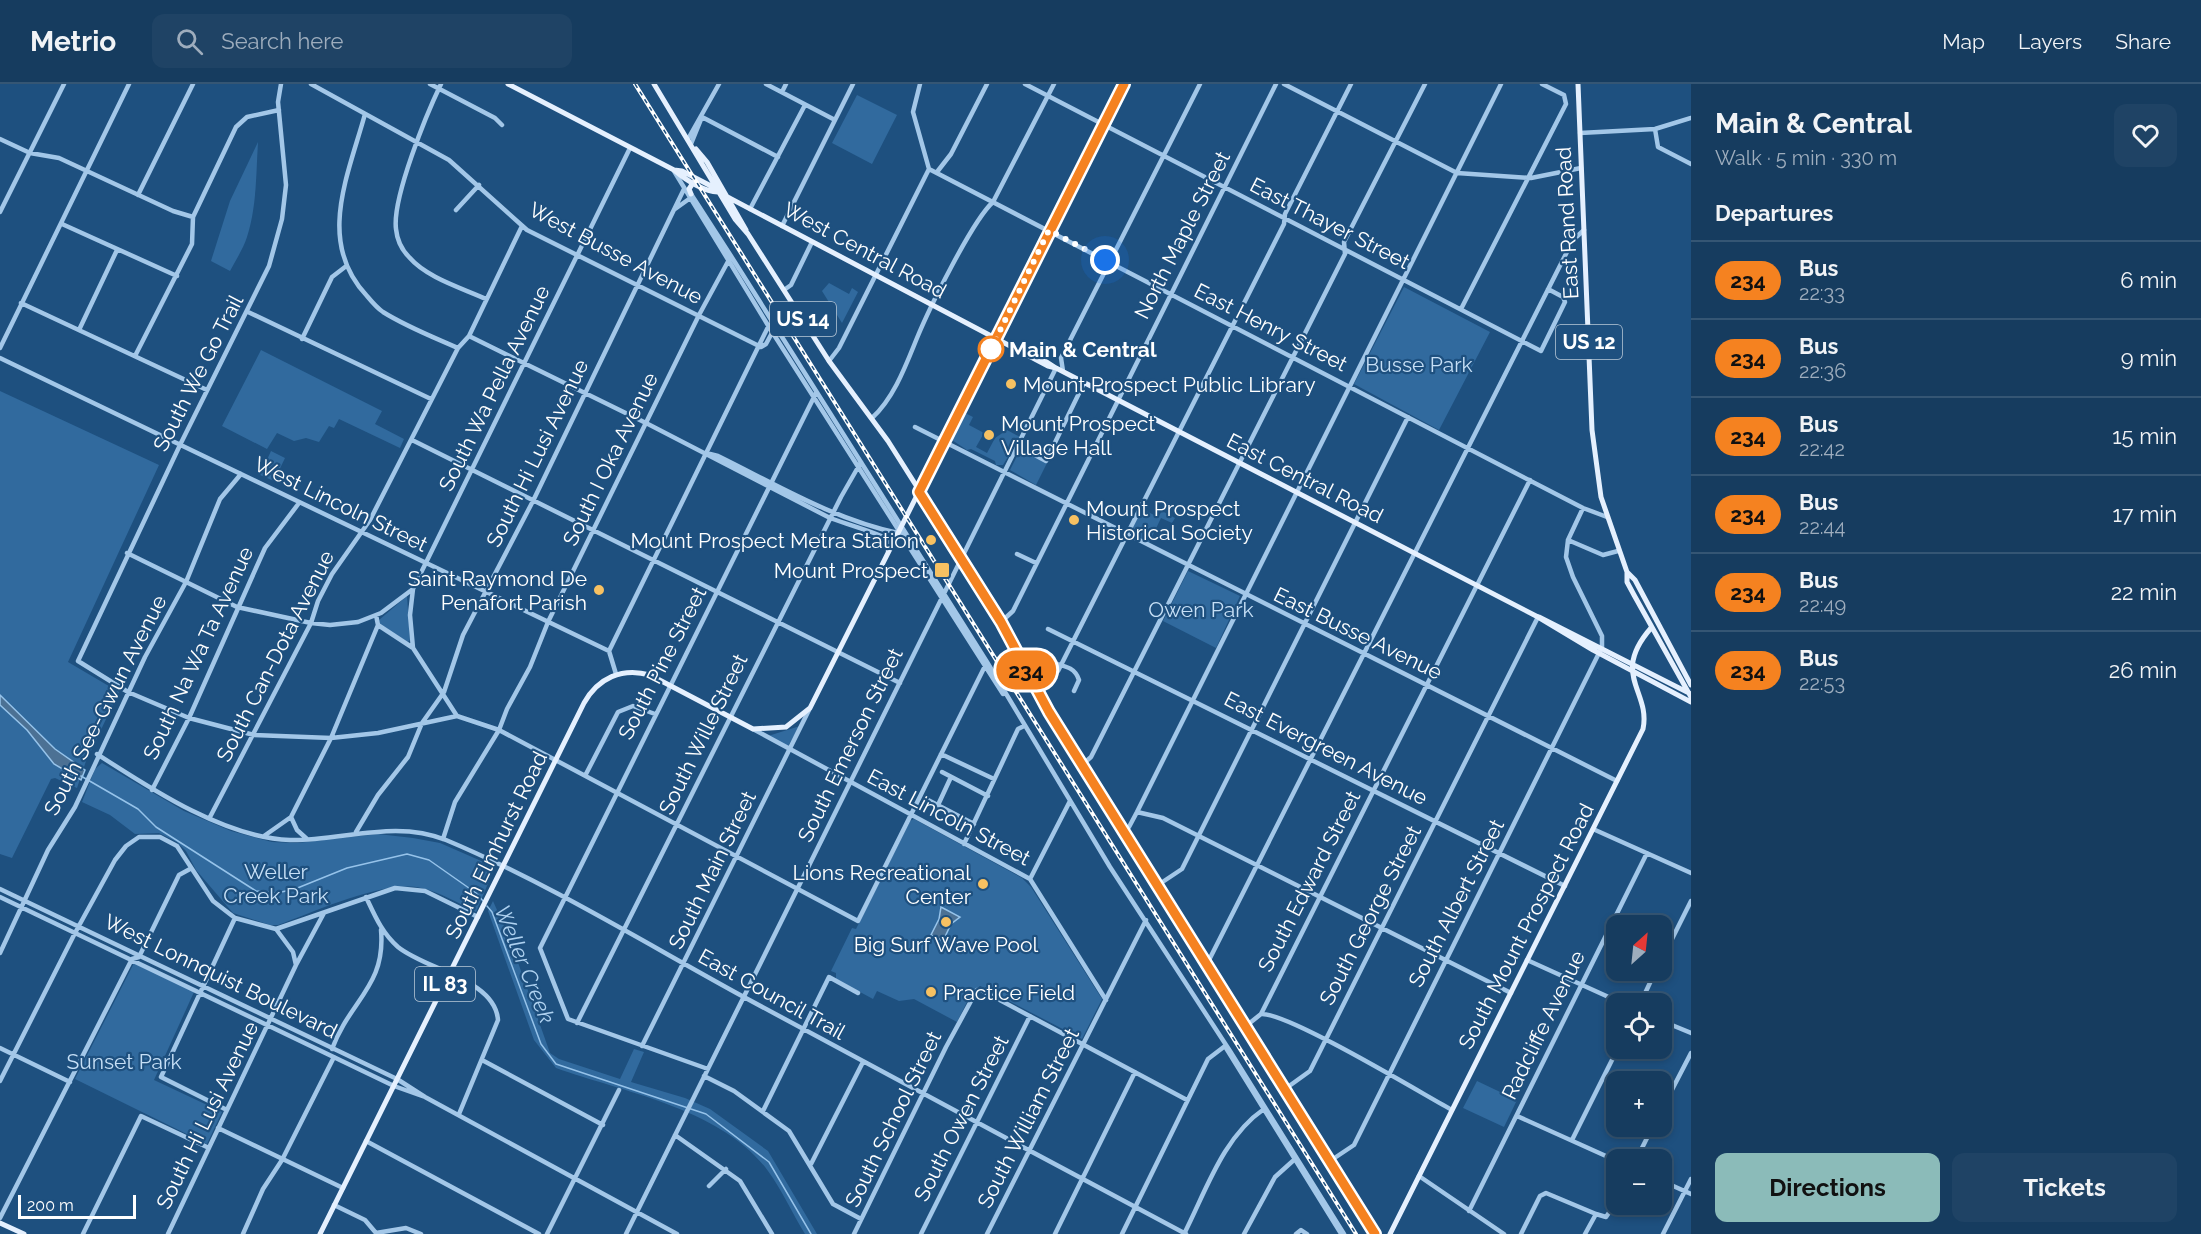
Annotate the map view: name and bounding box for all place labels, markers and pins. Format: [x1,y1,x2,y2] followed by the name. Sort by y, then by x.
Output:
[978,336,1004,362] marker: Main & Central
[1009,337,1157,362] place label: Main & Central
[1023,372,1316,397] place label: Mount Prospect Public Library
[1004,377,1018,391] marker: Mount Prospect Public Library
[1001,411,1155,460] place label: Mount Prospect Village Hall
[982,428,996,442] marker: Mount Prospect Village Hall
[1086,496,1253,545] place label: Mount Prospect Historical Society
[1067,513,1081,527] marker: Mount Prospect Historical Society
[630,528,919,553] place label: Mount Prospect Metra Station
[924,533,938,547] marker: Mount Prospect Metra Station
[774,558,928,583] place label: Mount Prospect
[933,561,951,579] marker: Mount Prospect
[408,566,587,615] place label: Saint Raymond De Penafort Parish
[592,583,606,597] marker: Saint Raymond De Penafort Parish
[792,860,972,909] place label: Lions Recreational Center
[976,877,990,891] marker: Lions Recreational Center
[939,915,953,929] marker: Big Surf Wave Pool
[854,932,1039,957] place label: Big Surf Wave Pool
[943,980,1075,1005] place label: Practice Field
[924,985,938,999] marker: Practice Field

